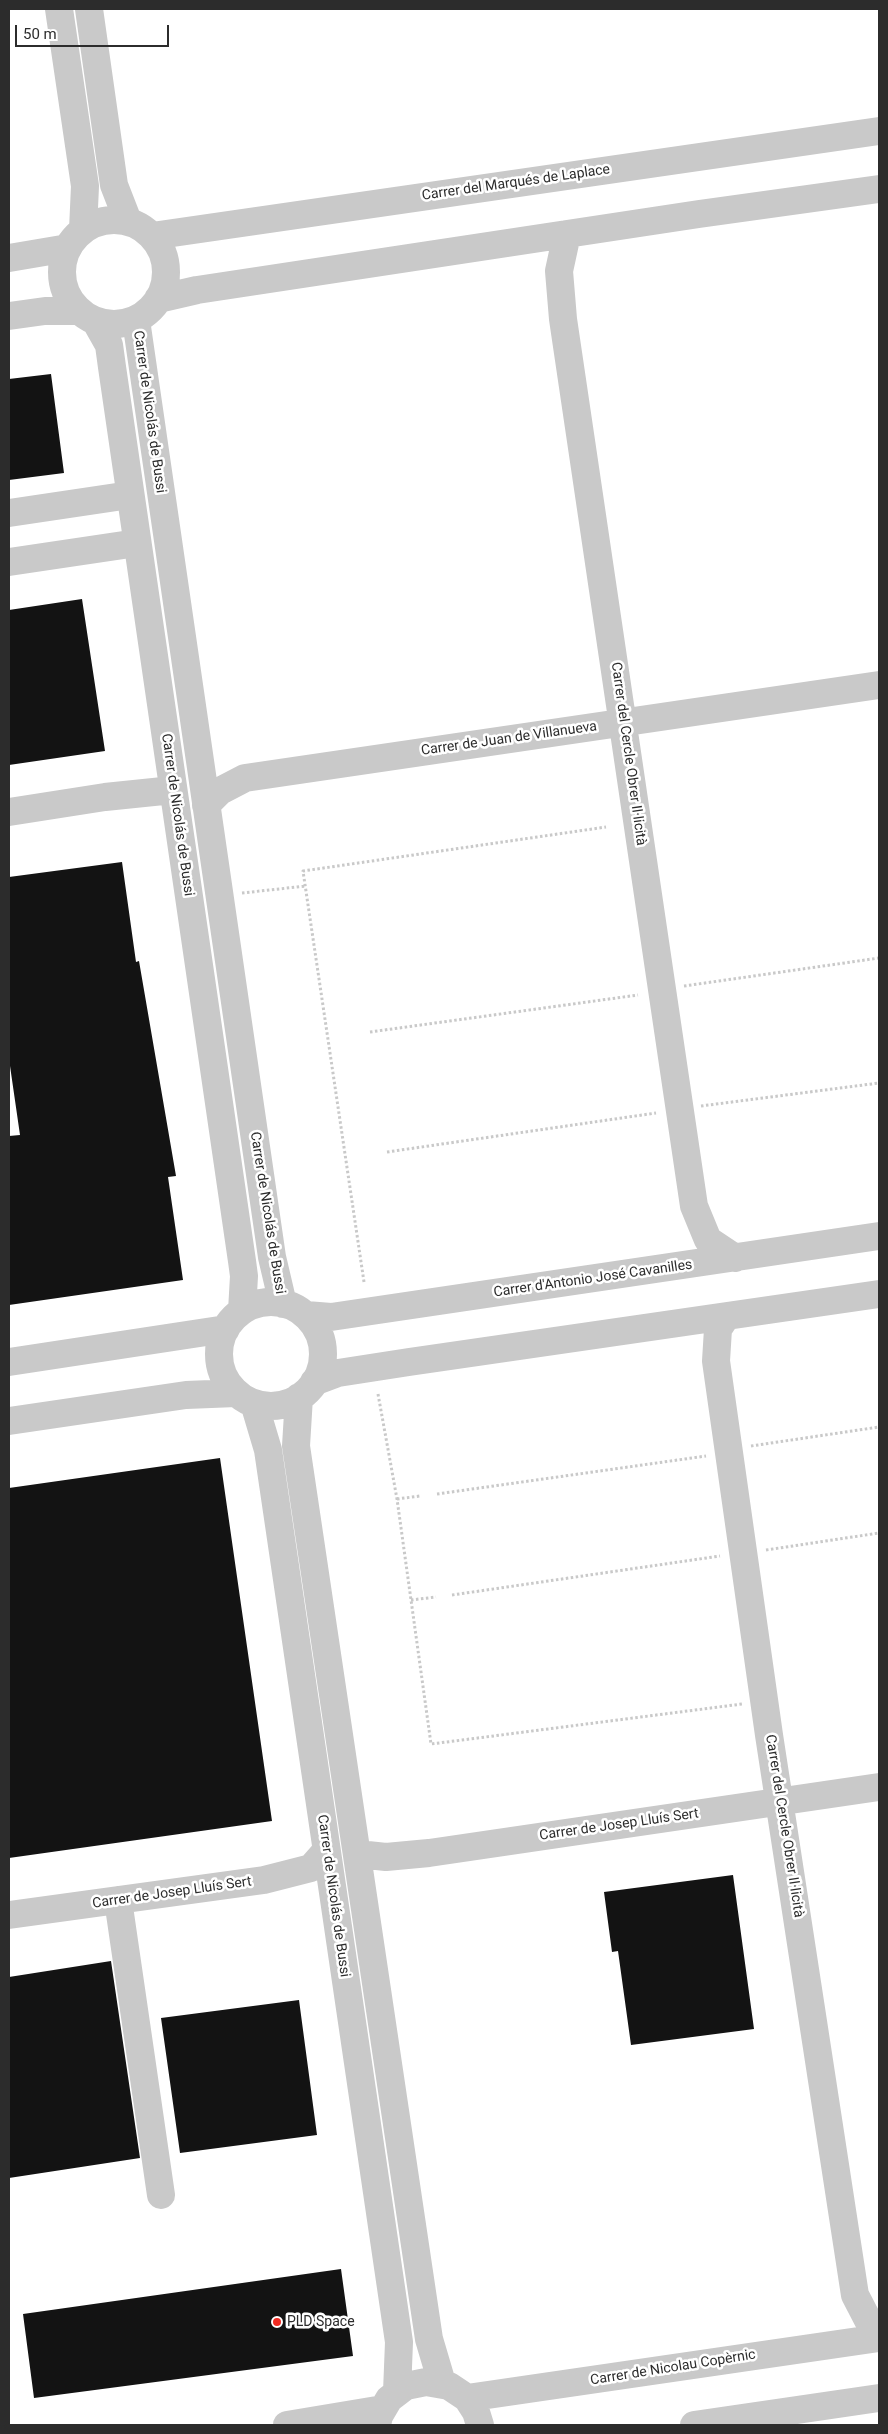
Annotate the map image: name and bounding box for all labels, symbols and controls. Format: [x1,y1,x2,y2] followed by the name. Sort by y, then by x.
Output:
[18,15,171,47] scale bar
[23,25,57,43] text: 50 m
[421,161,611,205] street label: Carrer del Marqués de Laplace
[129,330,169,494] street label: Carrer de Nicolás de Bussi
[607,661,649,847] street label: Carrer del Cercle Obrer Il·licità
[420,718,598,760] street label: Carrer de Juan de Villanueva
[157,733,197,897] street label: Carrer de Nicolás de Bussi
[246,1131,288,1295] street label: Carrer de Nicolás de Bussi
[493,1257,693,1301] street label: Carrer d'Antonio José Cavanilles
[761,1733,807,1919] street label: Carrer del Cercle Obrer Il·licità
[538,1806,700,1844] street label: Carrer de Josep Lluís Sert
[313,1814,353,1978] street label: Carrer de Nicolás de Bussi
[91,1874,253,1912] street label: Carrer de Josep Lluís Sert
[287,2314,355,2330] place label: PLD Space
[271,2316,283,2328] marker: PLD Space
[589,2347,757,2389] street label: Carrer de Nicolau Copèrnic

